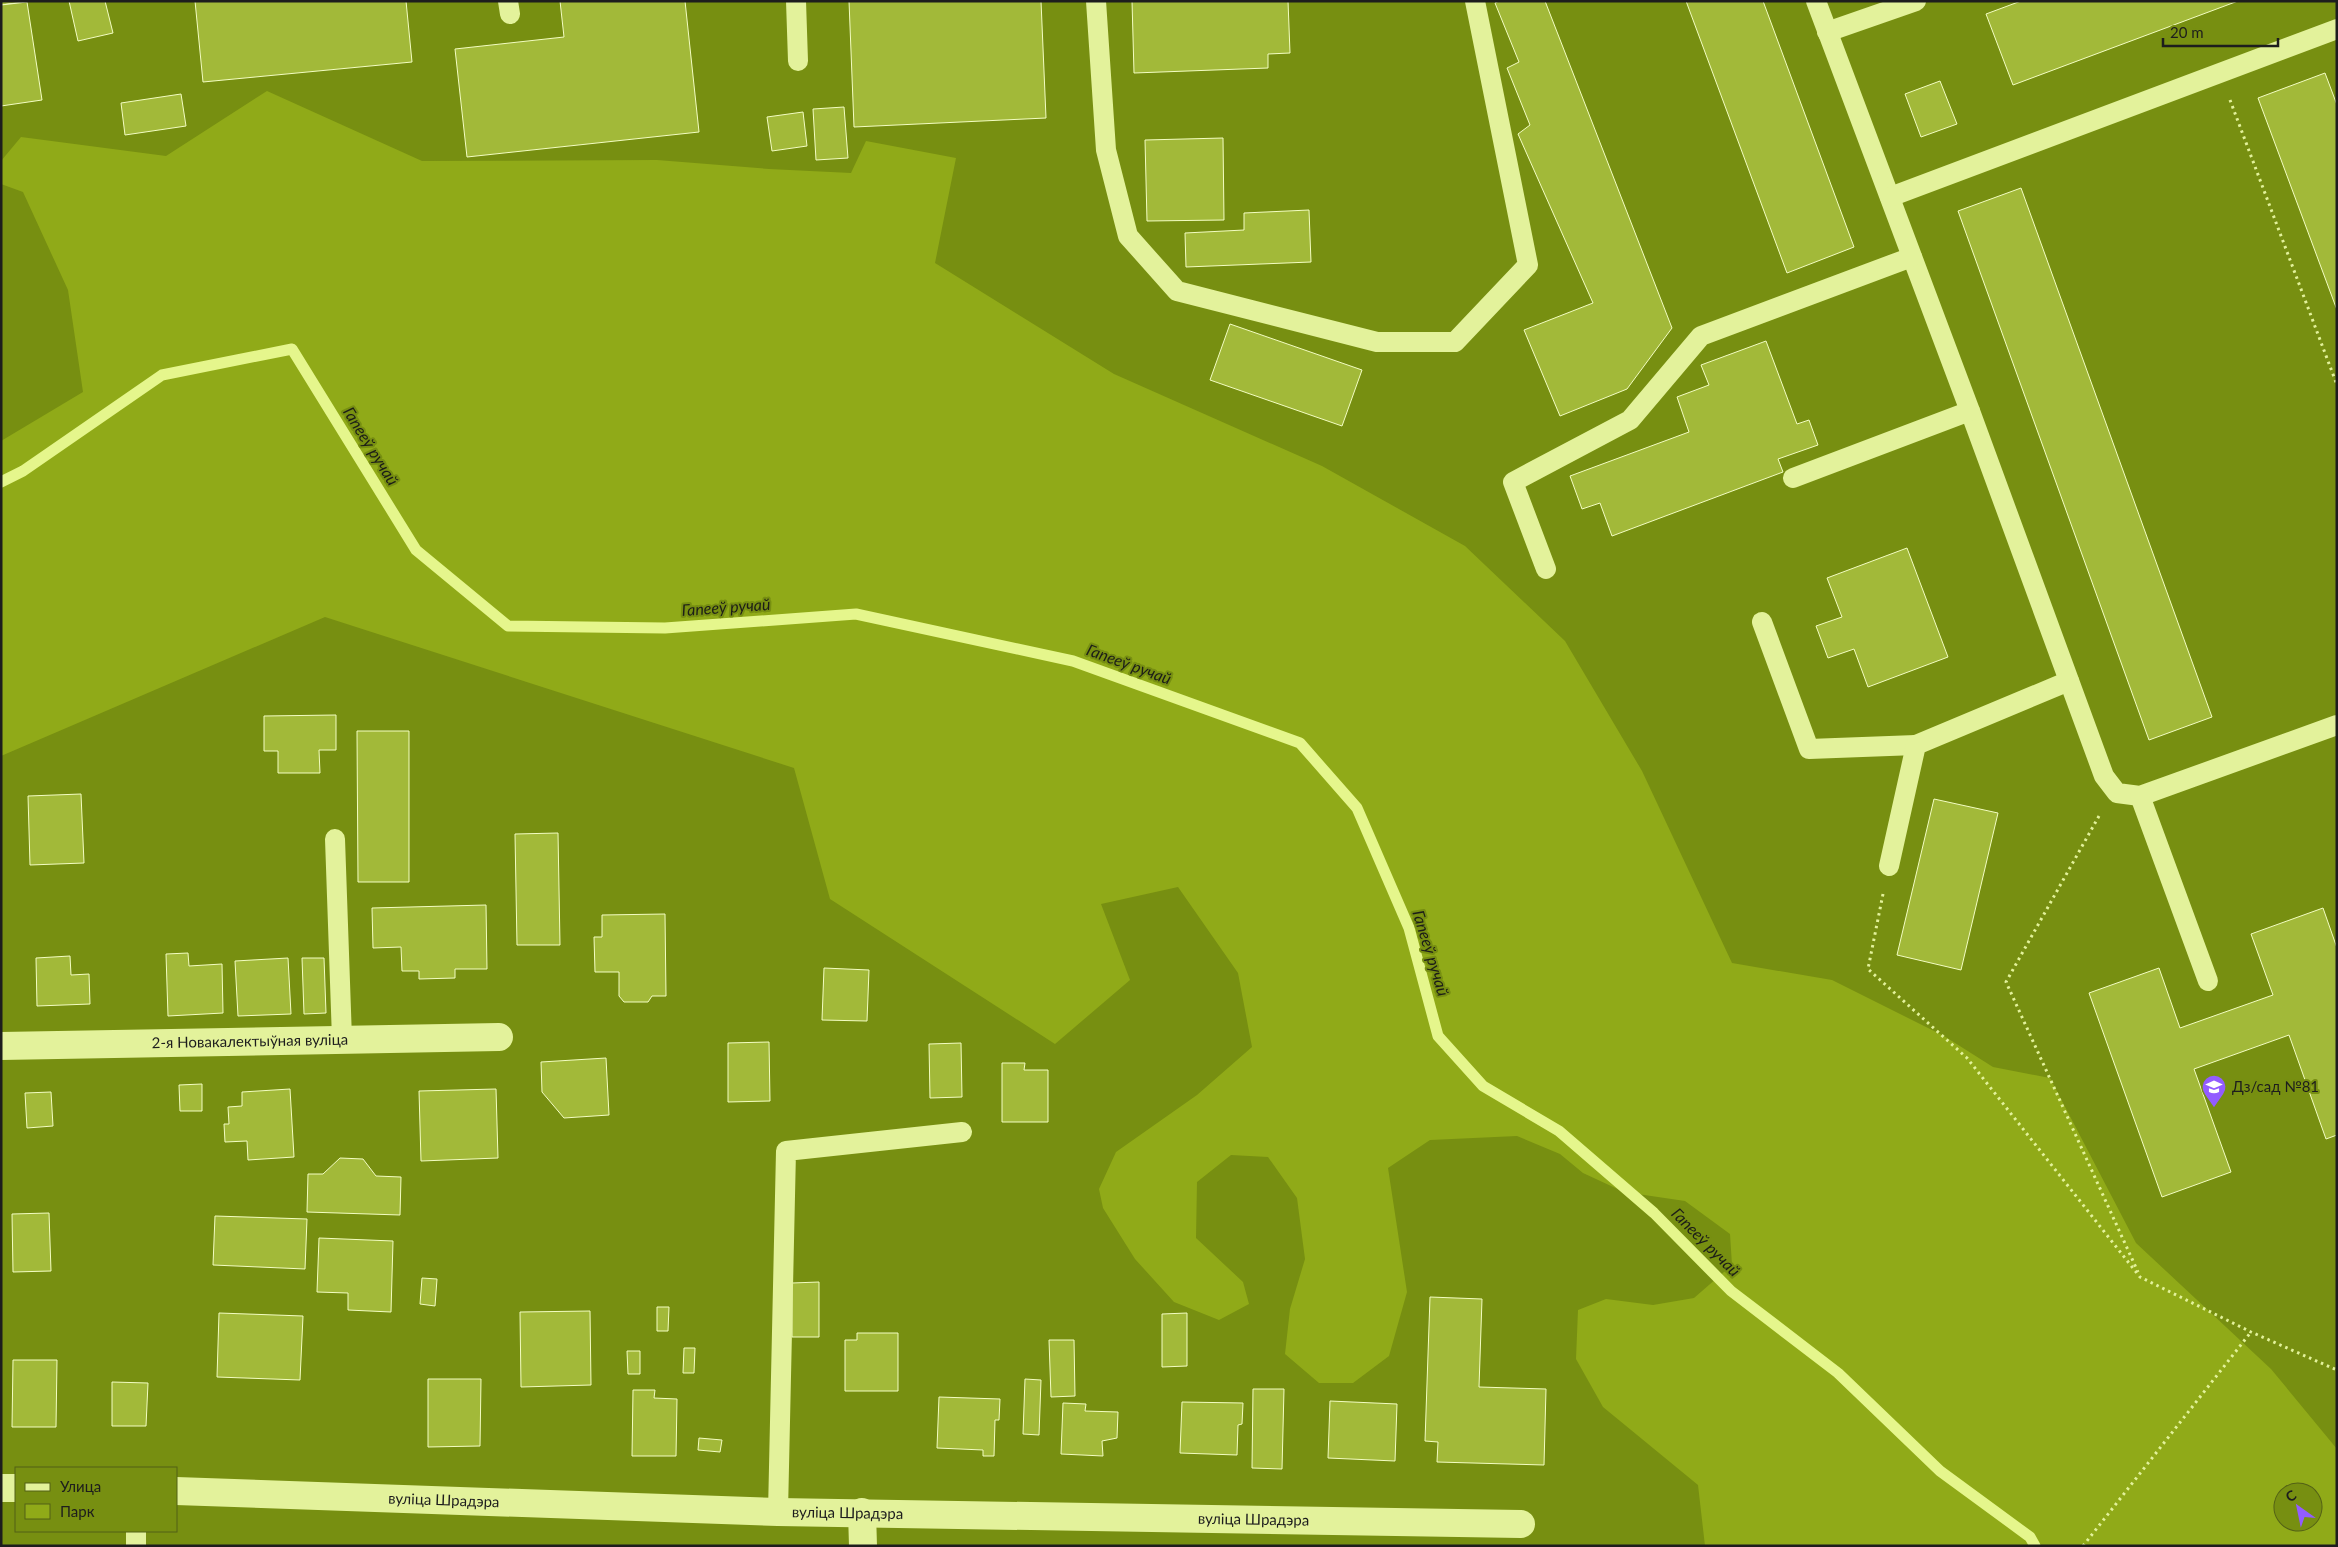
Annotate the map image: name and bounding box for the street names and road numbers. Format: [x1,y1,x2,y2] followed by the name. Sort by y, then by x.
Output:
[152,1030,348,1051] street label: 2-я Новакалектыўная вуліца
[388,1488,500,1510] street label: вуліца Шрадэра
[792,1502,903,1522] street label: вуліца Шрадэра
[1198,1509,1309,1529] street label: вуліца Шрадэра

